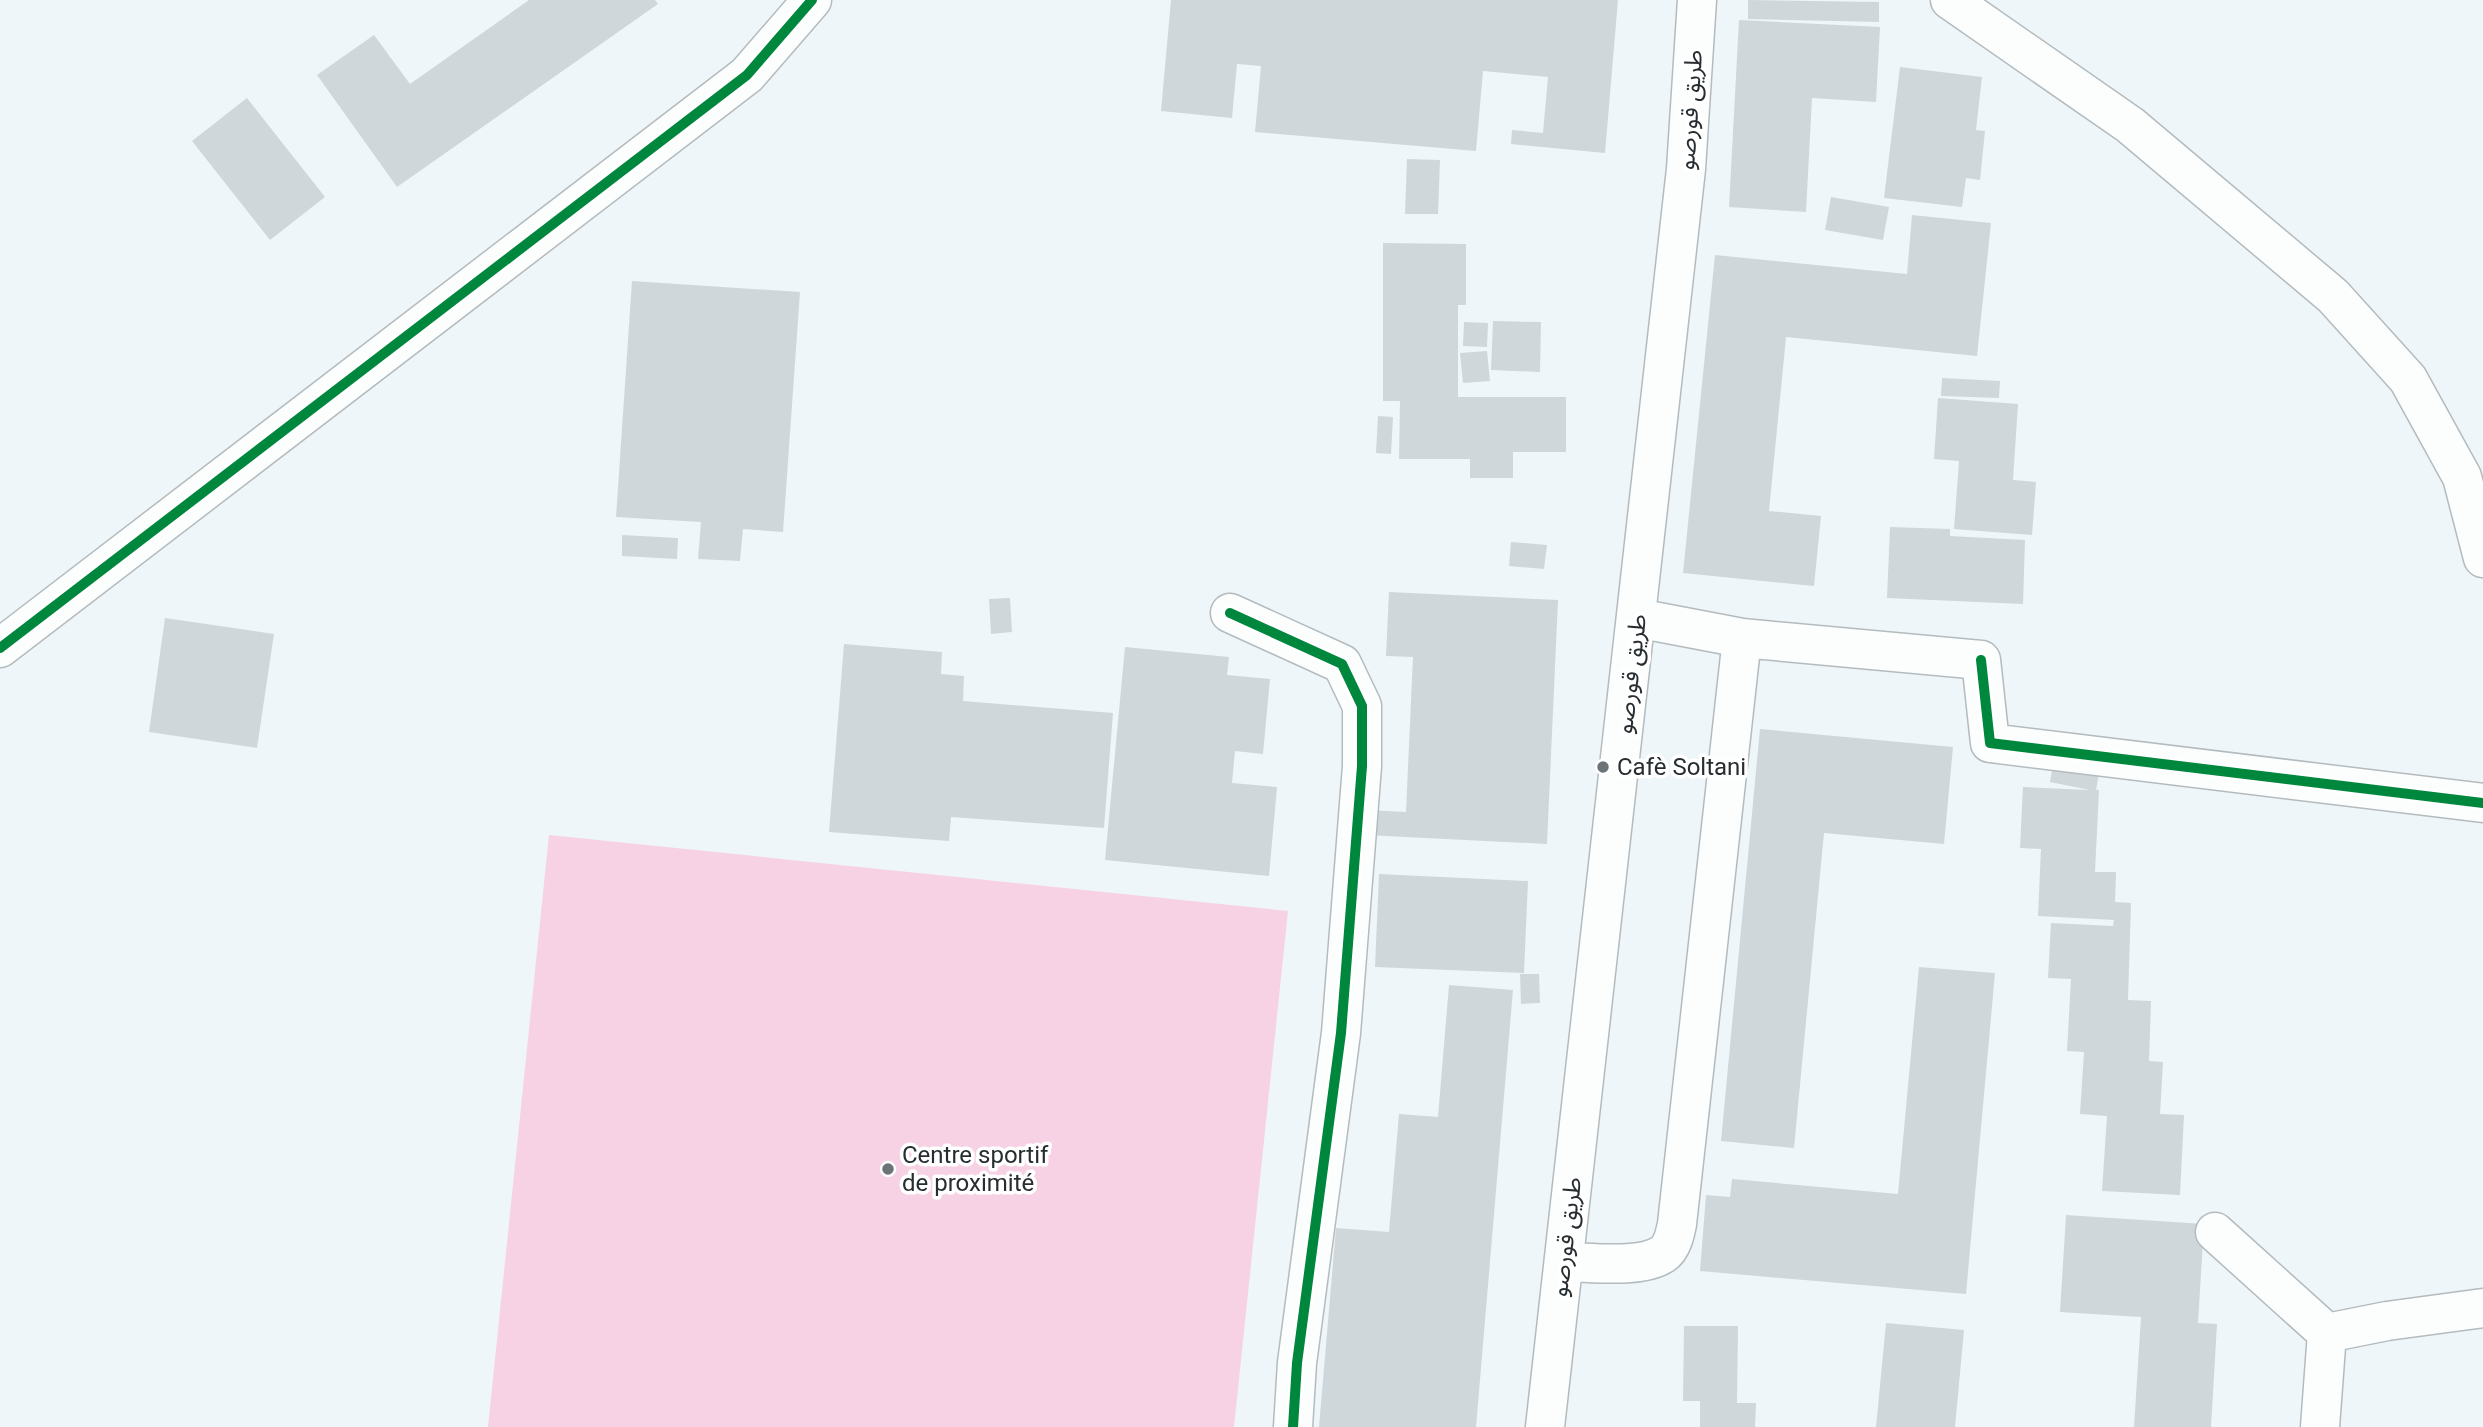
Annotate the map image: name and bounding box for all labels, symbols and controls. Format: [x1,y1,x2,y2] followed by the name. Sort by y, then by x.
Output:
[1672,49,1709,171] street label: طريق قورصو
[1610,612,1653,736] street label: طريق قورصو
[1617,753,1746,781] place label: Cafè Soltani
[1595,759,1611,775] marker: Cafè Soltani
[902,1141,1049,1197] place label: Centre sportif de proximité
[880,1161,896,1177] marker: Centre sportif de proximité
[1545,1175,1588,1299] street label: طريق قورصو

